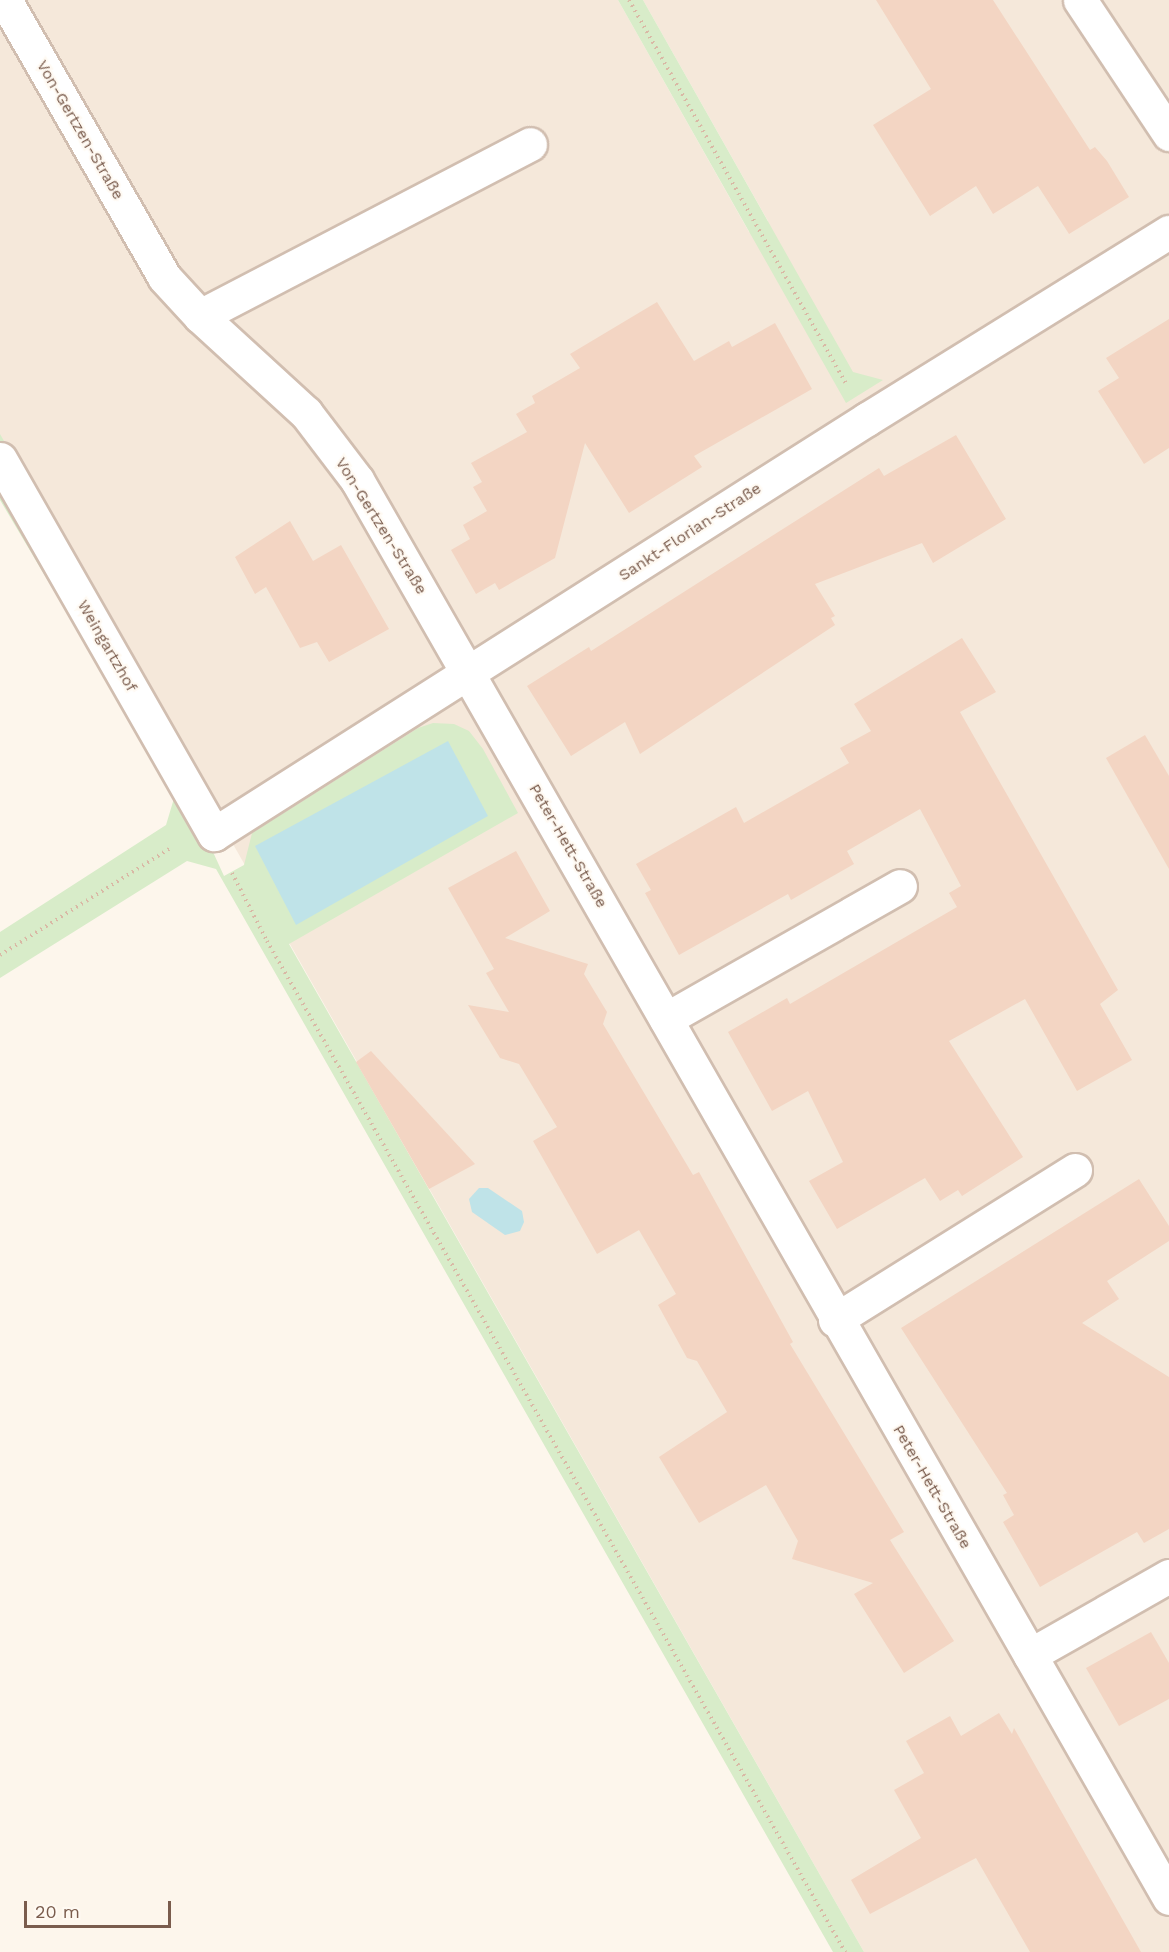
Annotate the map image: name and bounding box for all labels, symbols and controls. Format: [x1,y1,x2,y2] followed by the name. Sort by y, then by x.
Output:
[32,57,128,203] street label: Von-Gertzen-Straße
[331,454,431,598] street label: Von-Gertzen-Straße
[615,479,765,585] street label: Sankt-Florian-Straße
[73,597,141,695] street label: Weingartzhof
[525,781,611,911] street label: Peter-Hett-Straße
[889,1422,975,1552] street label: Peter-Hett-Straße
[27,1889,174,1927] scale bar
[35,1901,80,1922] text: 20 m

